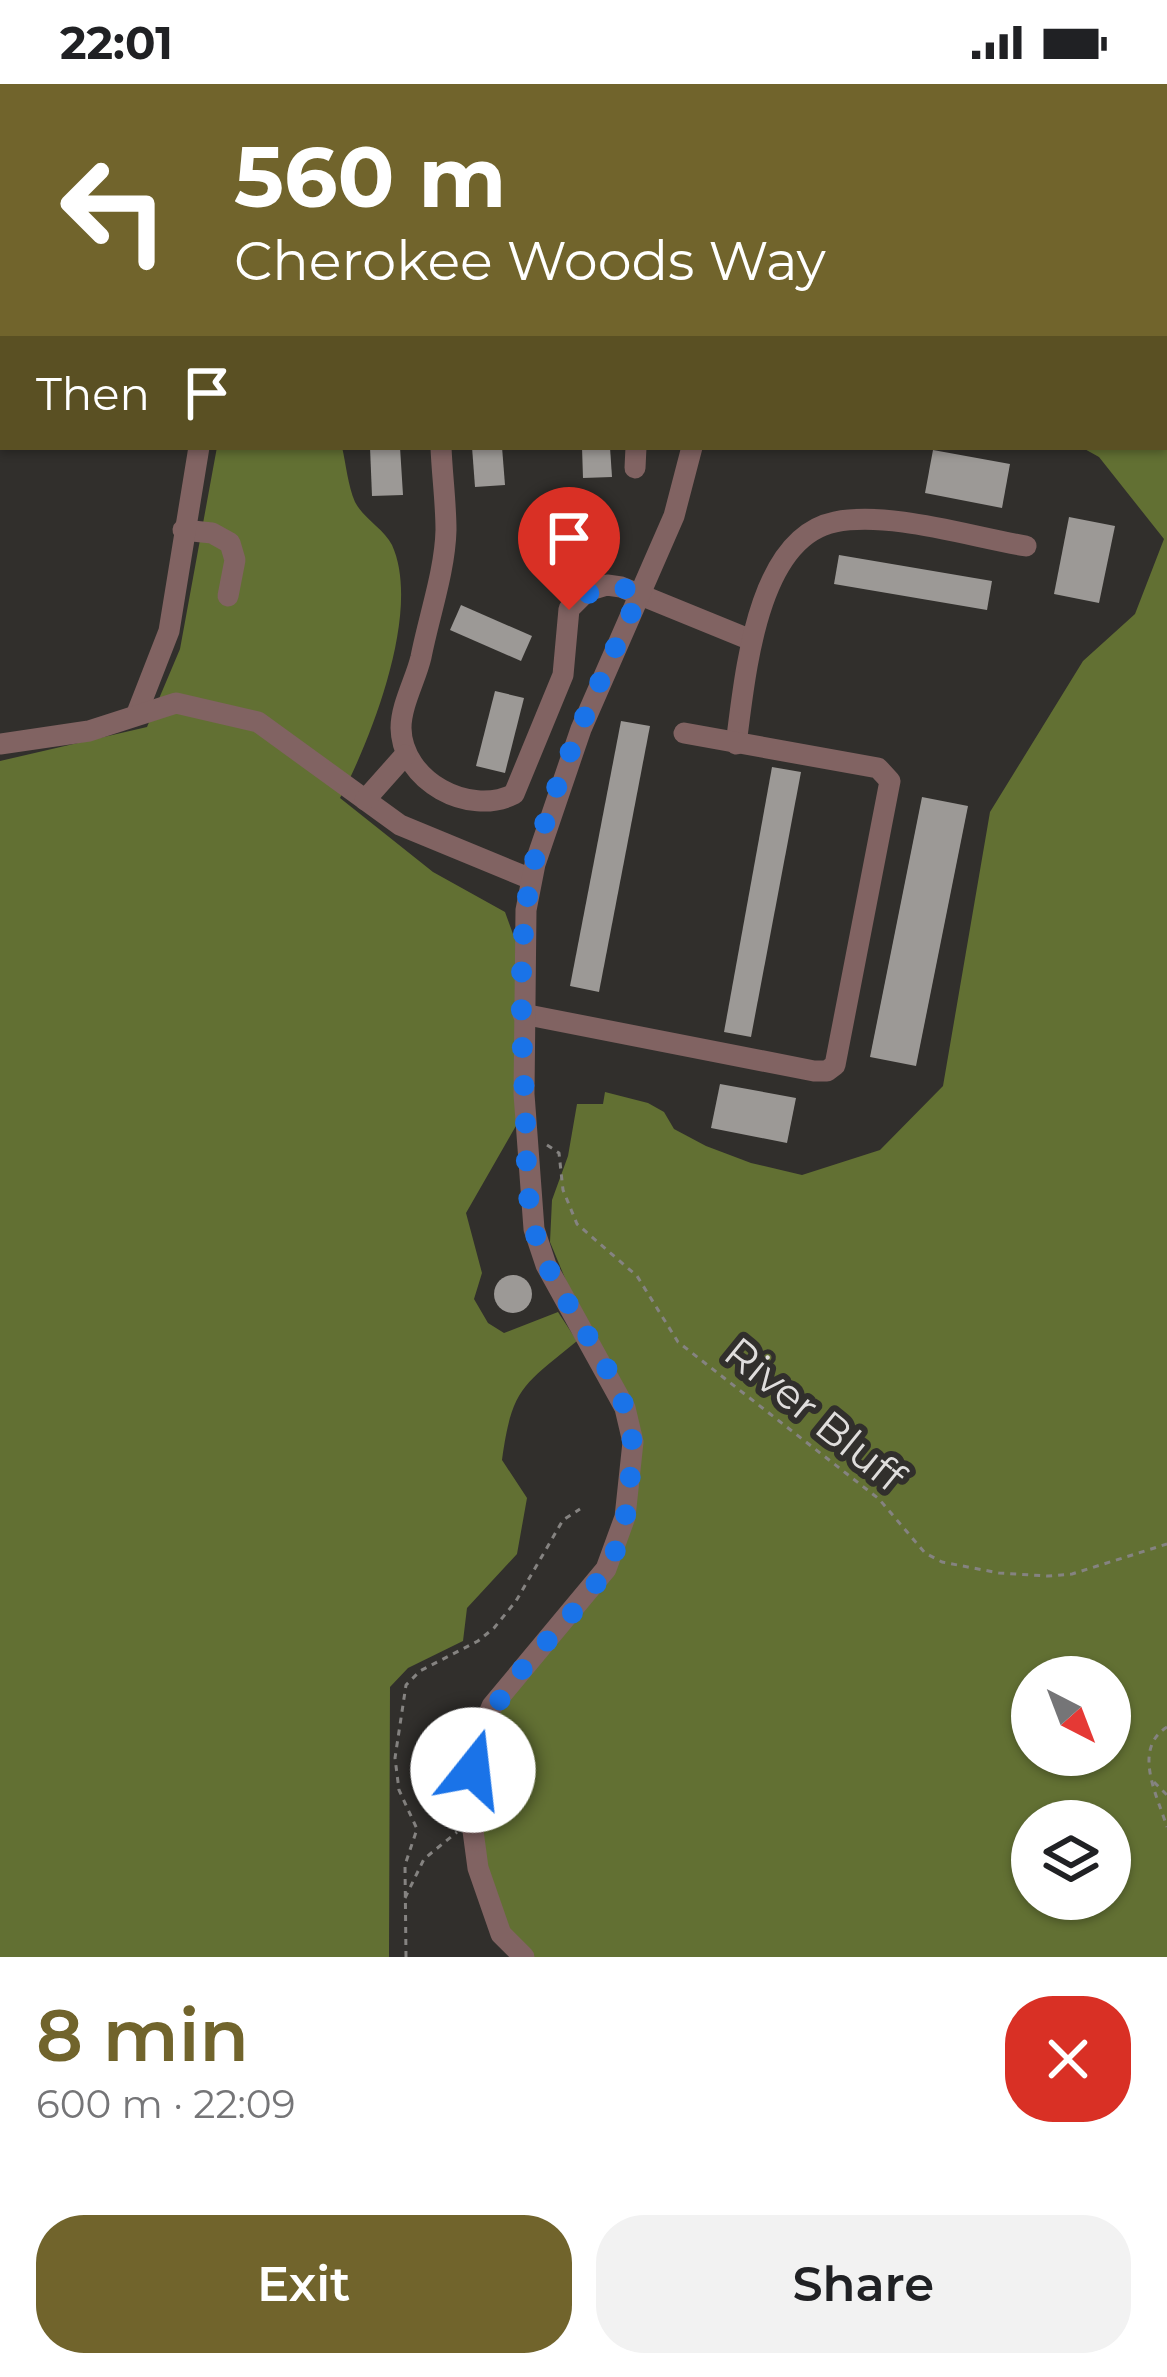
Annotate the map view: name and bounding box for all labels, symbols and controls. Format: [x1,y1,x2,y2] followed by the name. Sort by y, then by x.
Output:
[60,15,173,70] text: 22:01
[234,126,506,228] text: 560 m
[36,132,192,288] icon: left
[234,228,826,294] text: Cherokee Woods Way
[174,360,240,426] icon: arrive
[36,366,150,421] text: Then
[518,487,620,610] pin
[536,505,602,571] icon: arrive
[714,1326,917,1504] street label: River Bluff
[1011,1656,1131,1776] north arrow
[1011,1656,1131,1920] map controls
[410,1707,536,1833] position arrow
[1011,1800,1131,1920] button: layers
[36,1991,249,2079] text: 8 min
[1005,1996,1131,2122] button: close
[36,2080,295,2128] text: 600 m · 22:09
[36,2215,572,2353] button: Exit
[596,2215,1131,2353] button: Share

